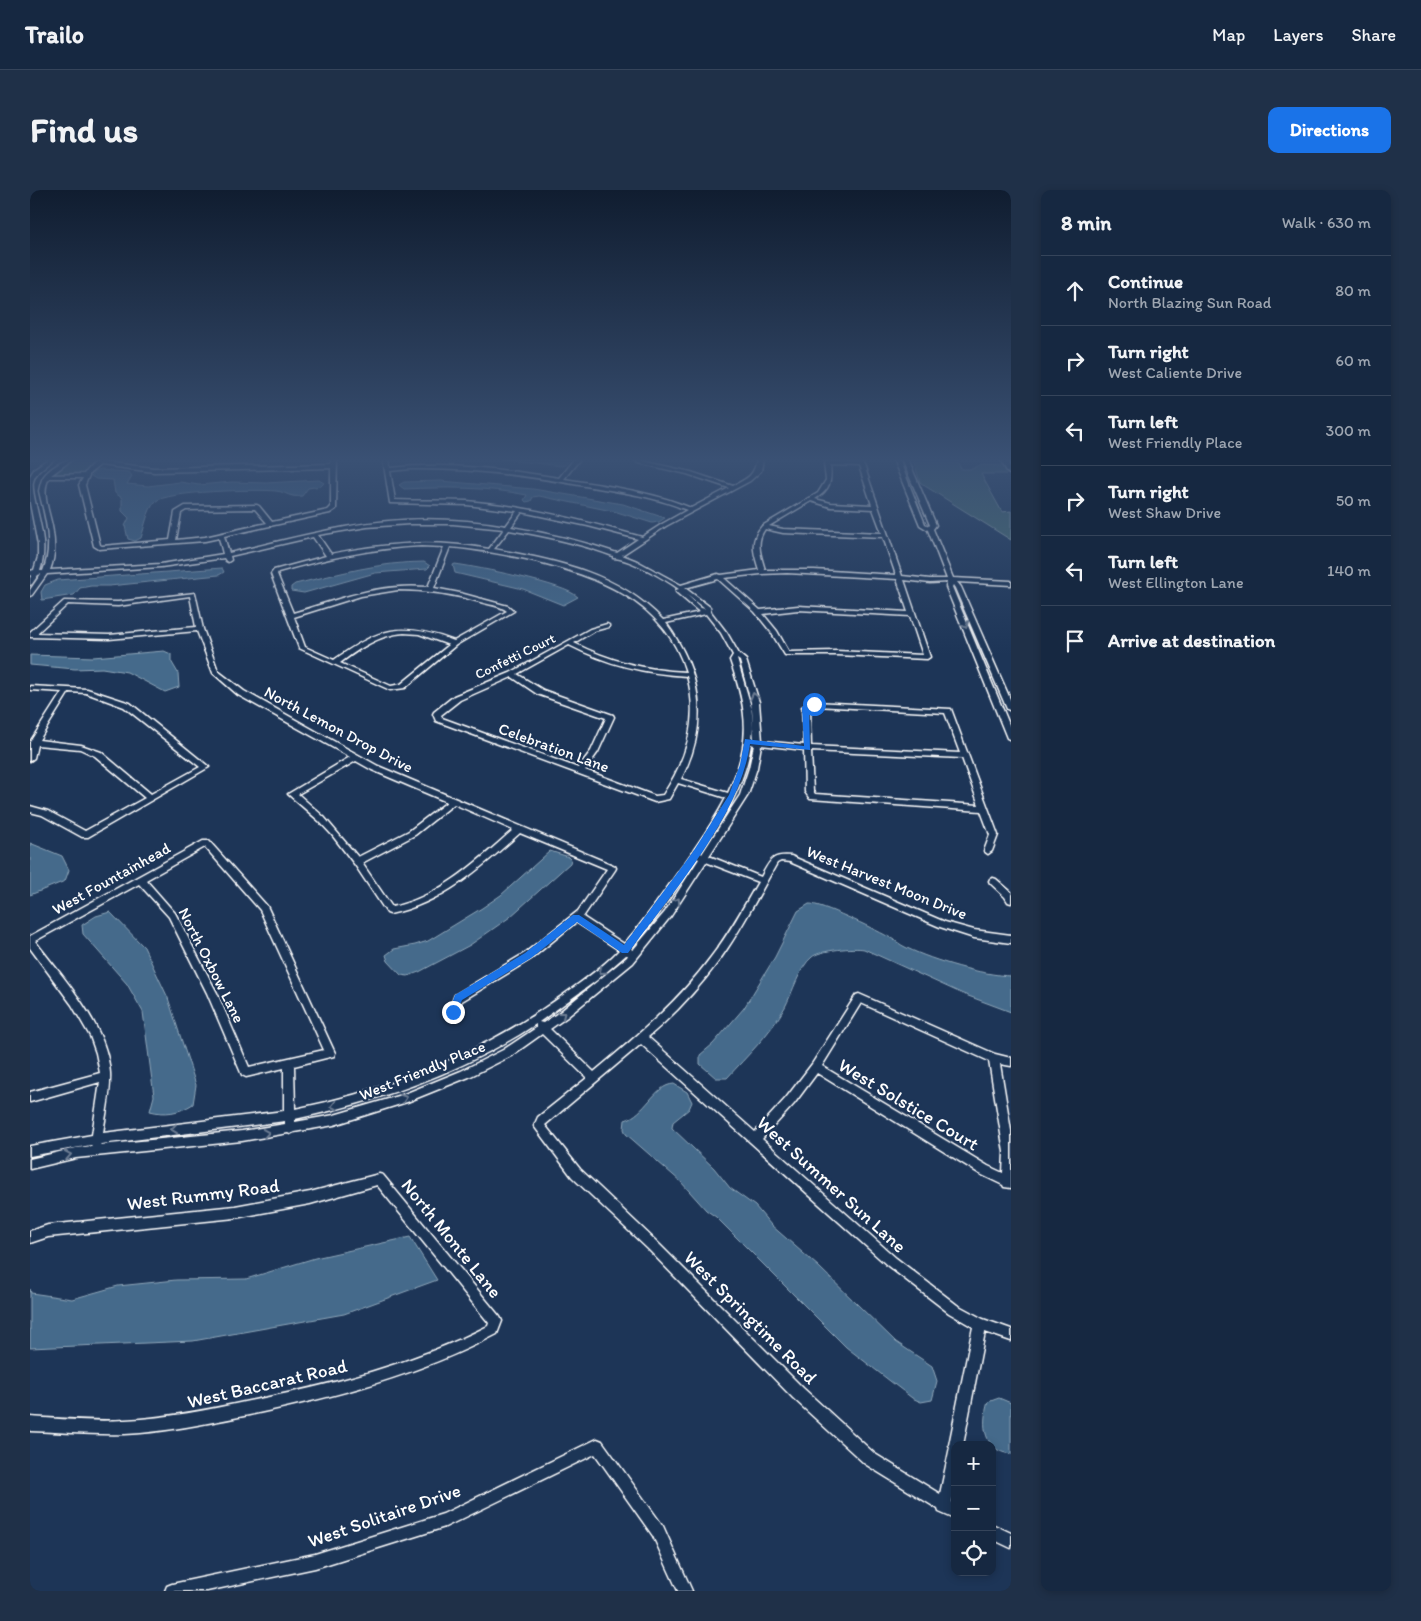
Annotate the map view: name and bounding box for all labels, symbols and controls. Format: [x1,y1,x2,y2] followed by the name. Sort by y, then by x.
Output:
[25,20,84,49] text: Trailo
[1212,24,1245,46] text: Map
[1273,24,1323,46] text: Layers
[1351,24,1396,46] text: Share
[1268,107,1391,153] button: Directions
[30,109,138,151] text: Find us
[1061,210,1111,235] text: 8 min
[1282,213,1371,232] text: Walk · 630 m
[1108,270,1183,293] text: Continue
[1061,277,1089,305] icon: ahead
[1335,281,1371,300] text: 80 m
[1108,293,1271,312] text: North Blazing Sun Road
[1108,340,1189,363] text: Turn right
[1061,347,1089,375] icon: right
[1336,351,1371,370] text: 60 m
[1108,363,1242,382] text: West Caliente Drive
[1108,410,1178,433] text: Turn left
[1061,417,1089,445] icon: left
[1326,421,1371,440] text: 300 m
[1108,433,1242,452] text: West Friendly Place
[1108,480,1189,503] text: Turn right
[1061,487,1089,515] icon: right
[1336,491,1371,510] text: 50 m
[1108,503,1221,522] text: West Shaw Drive
[1108,550,1178,573] text: Turn left
[1061,557,1089,585] icon: left
[1327,561,1371,580] text: 140 m
[1108,573,1244,592] text: West Ellington Lane
[959,621,969,629] one-way arrow
[1061,627,1089,655] icon: arrive
[1108,629,1275,652] text: Arrive at destination
[472,630,558,683] street label: Confetti Court
[261,682,417,777] street label: North Lemon Drop Drive
[749,692,760,701] one-way arrow
[803,693,826,716] route start
[496,719,612,776] street label: Celebration Lane
[49,838,174,919] street label: West Fountainhead
[804,842,970,923] street label: West Harvest Moon Drive
[671,897,680,906] one-way arrow
[174,905,249,1026] street label: North Oxbow Lane
[599,965,608,973] one-way arrow
[442,1001,465,1024] route end
[557,1011,566,1020] one-way arrow
[356,1037,488,1104] street label: West Friendly Place
[834,1053,983,1155] street label: West Solstice Court
[399,1094,408,1104] one-way arrow
[330,1100,339,1111] one-way arrow
[752,1111,911,1258] street label: West Summer Sun Lane
[169,1123,177,1134] one-way arrow
[262,1128,270,1139] one-way arrow
[64,1150,72,1160] one-way arrow
[126,1174,281,1215] street label: West Rummy Road
[396,1174,507,1303] street label: North Monte Lane
[679,1246,823,1389] street label: West Springtime Road
[185,1354,350,1413] street label: West Baccarat Road
[951,1441,996,1576] map controls
[951,1441,996,1486] button: +
[305,1478,464,1552] street label: West Solitaire Drive
[951,1486,996,1531] button: −
[951,1531,996,1576] button: locate

